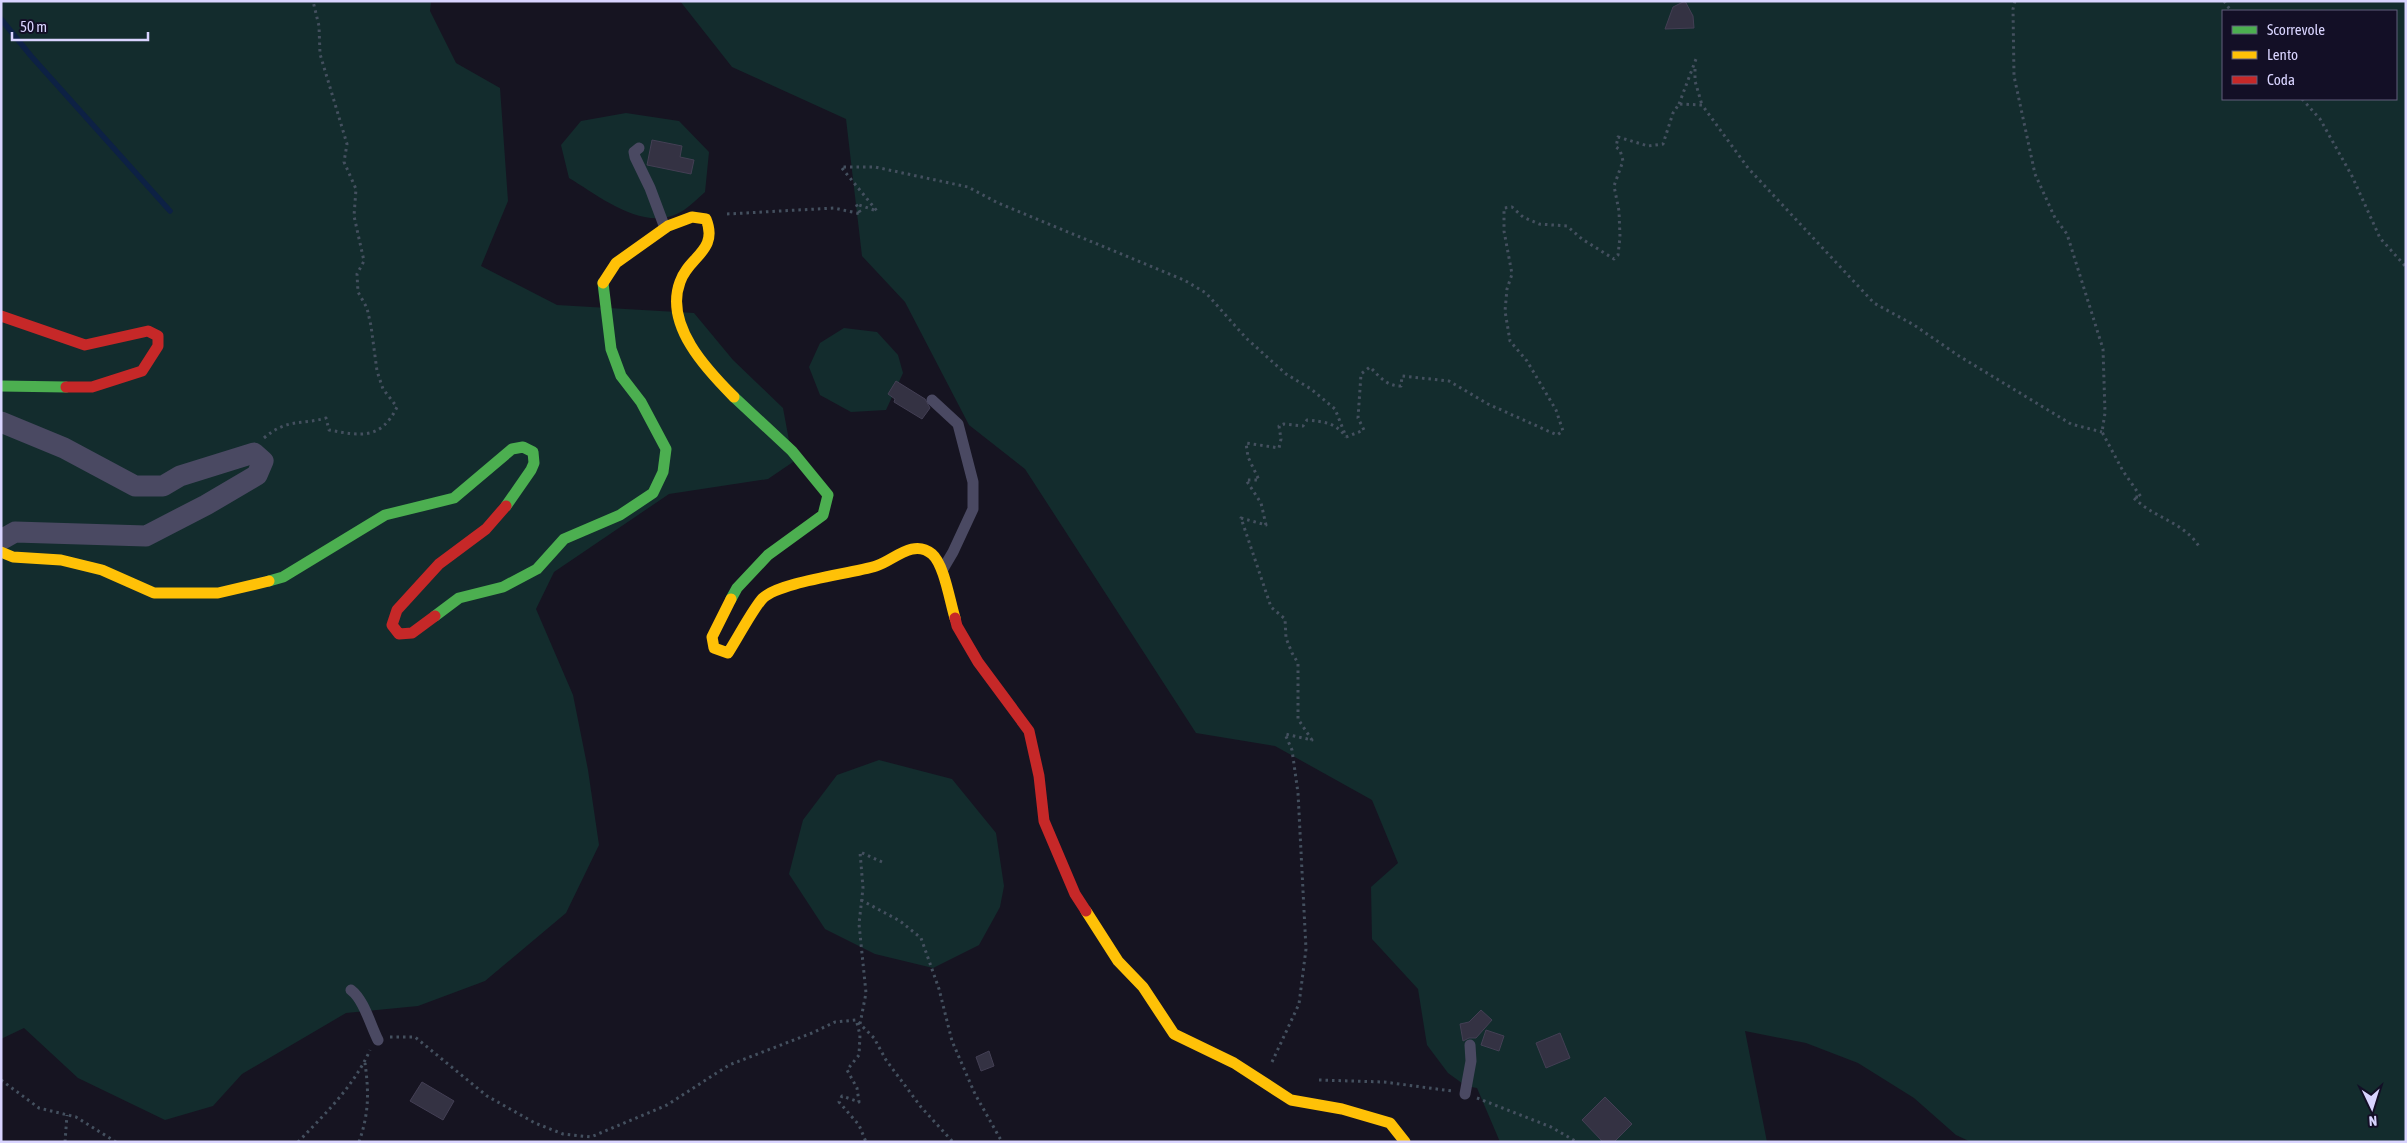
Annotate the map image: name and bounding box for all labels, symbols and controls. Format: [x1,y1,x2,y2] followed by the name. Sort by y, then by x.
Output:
[12,10,149,42] scale bar
[2222,10,2397,100] legend
[20,18,47,35] text: 50 m
[2267,21,2325,38] text: Scorrevole
[2267,46,2298,63] text: Lento
[2267,71,2295,88] text: Coda
[2347,1083,2397,1133] north arrow
[2368,1113,2378,1129] text: N

